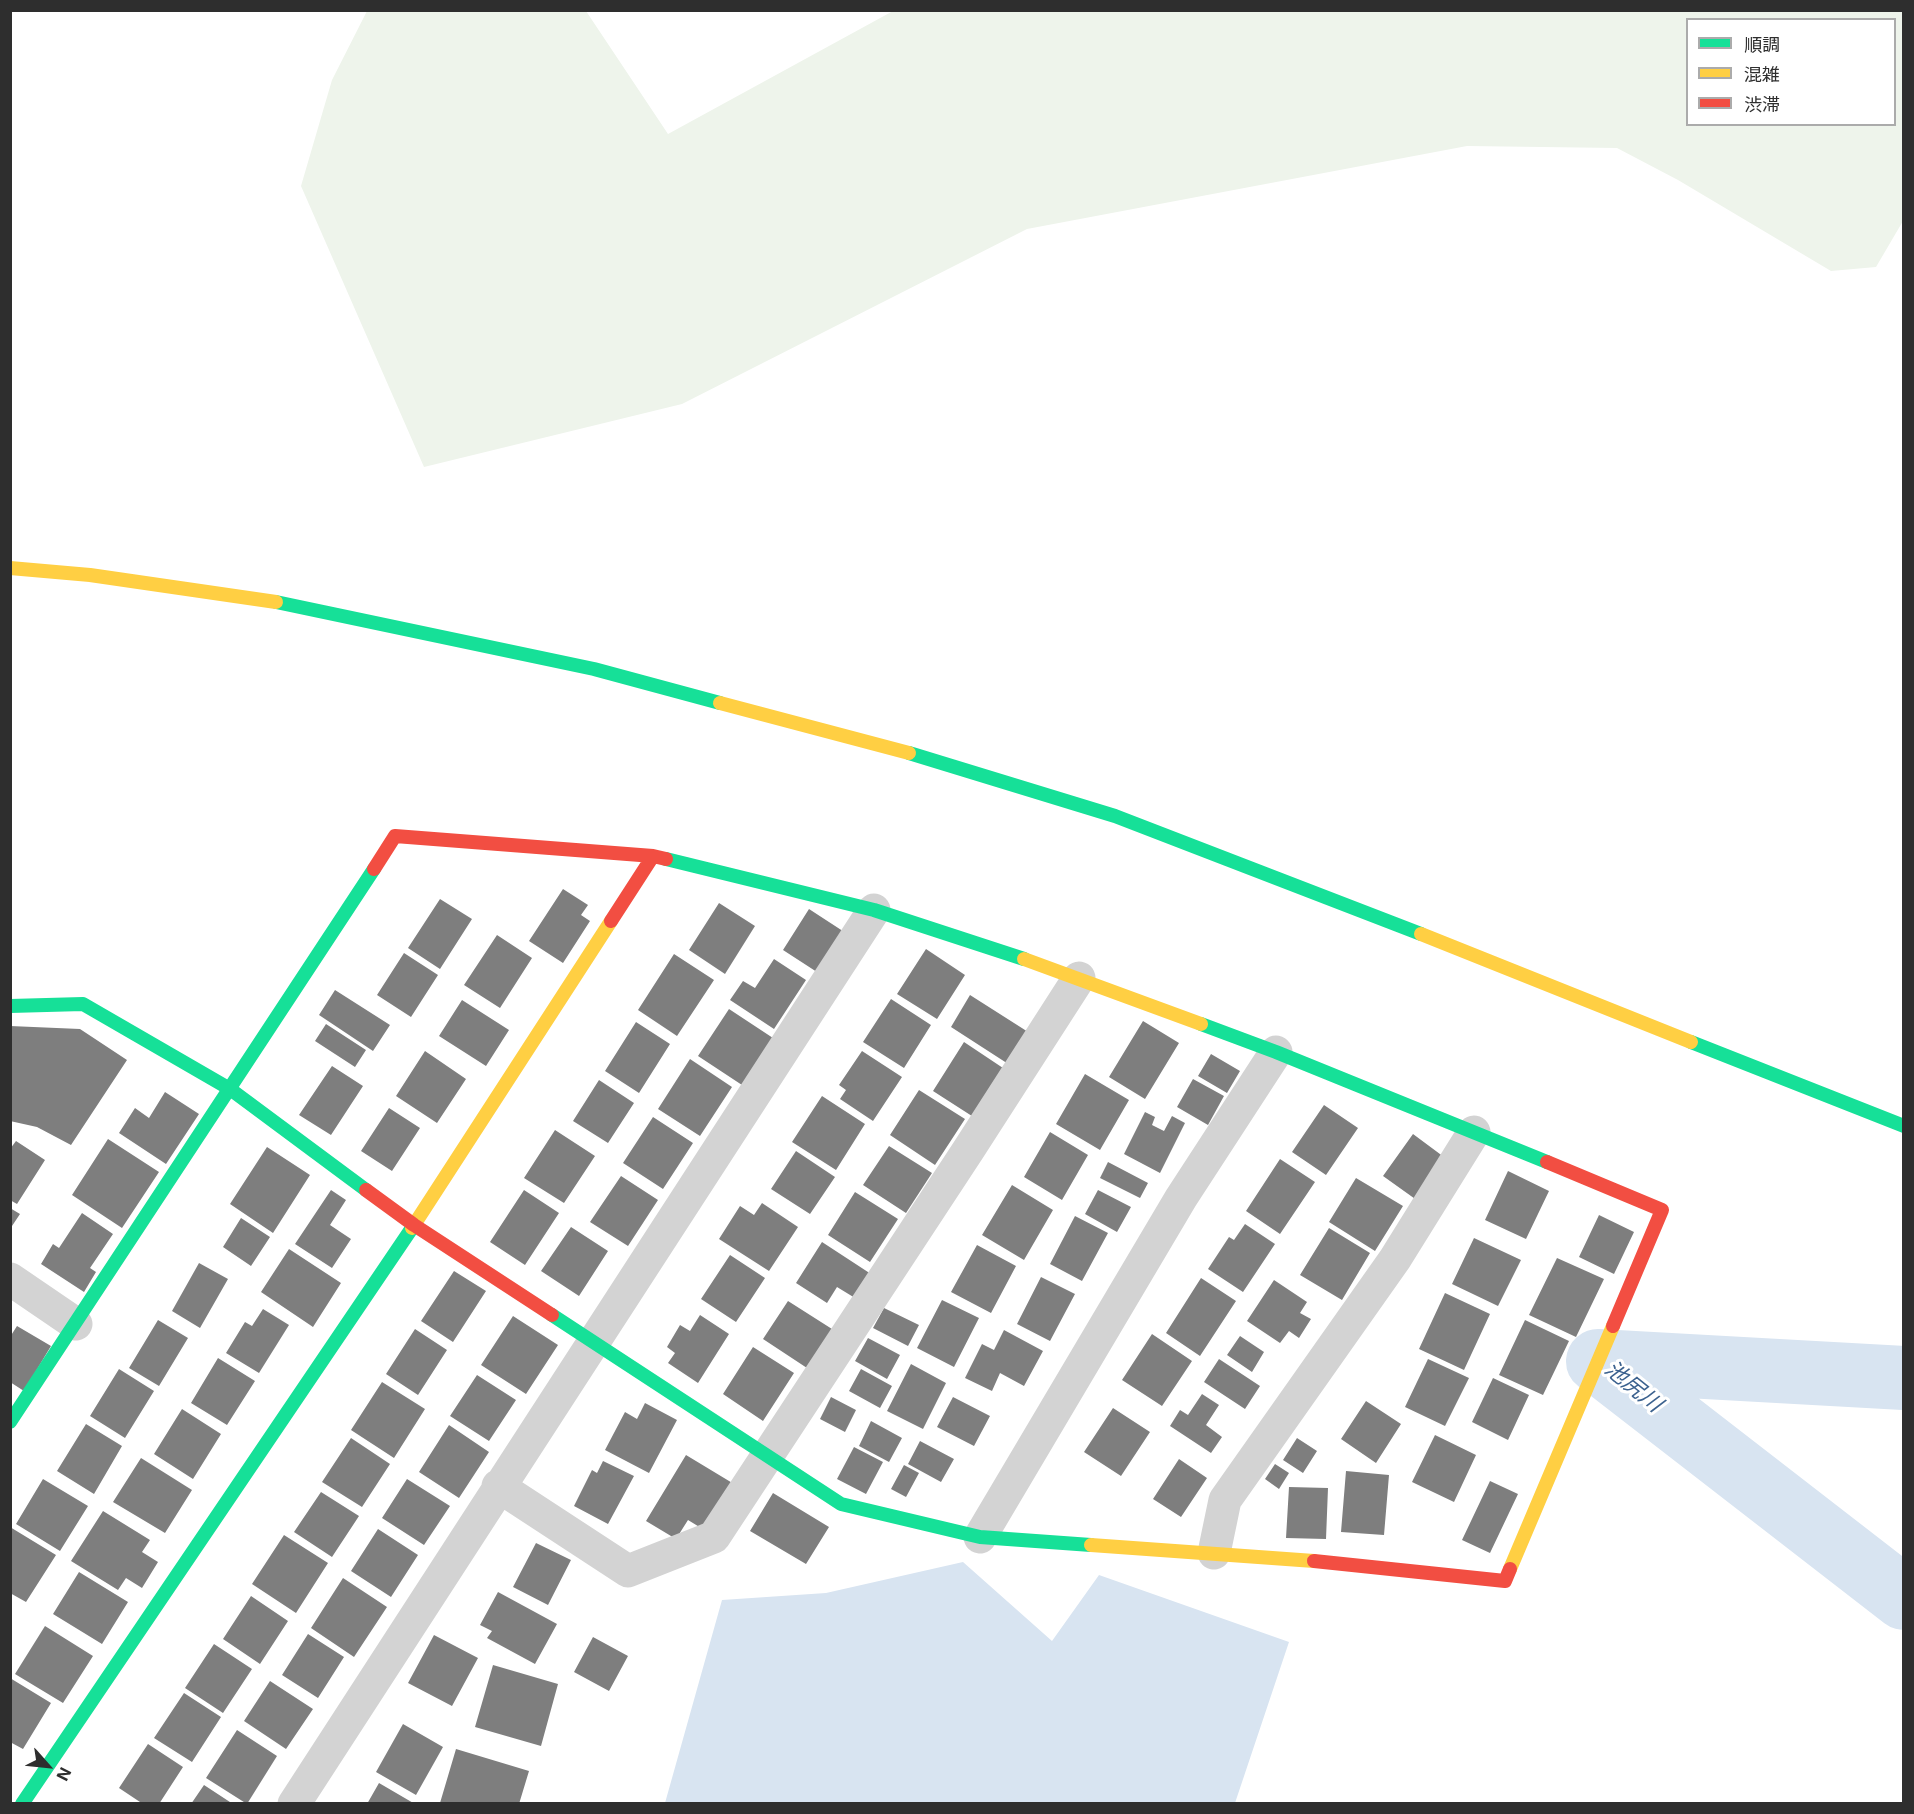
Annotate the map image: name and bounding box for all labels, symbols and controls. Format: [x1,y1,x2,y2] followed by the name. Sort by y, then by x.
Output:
[1686,18,1896,126] legend
[1744,34,1780,55] text: 順調
[1744,64,1780,85] text: 混雑
[1744,94,1780,115] text: 渋滞
[1599,1356,1667,1418] water label: 池尻川
[18,1736,78,1796] north arrow
[52,1764,76,1784] text: N

